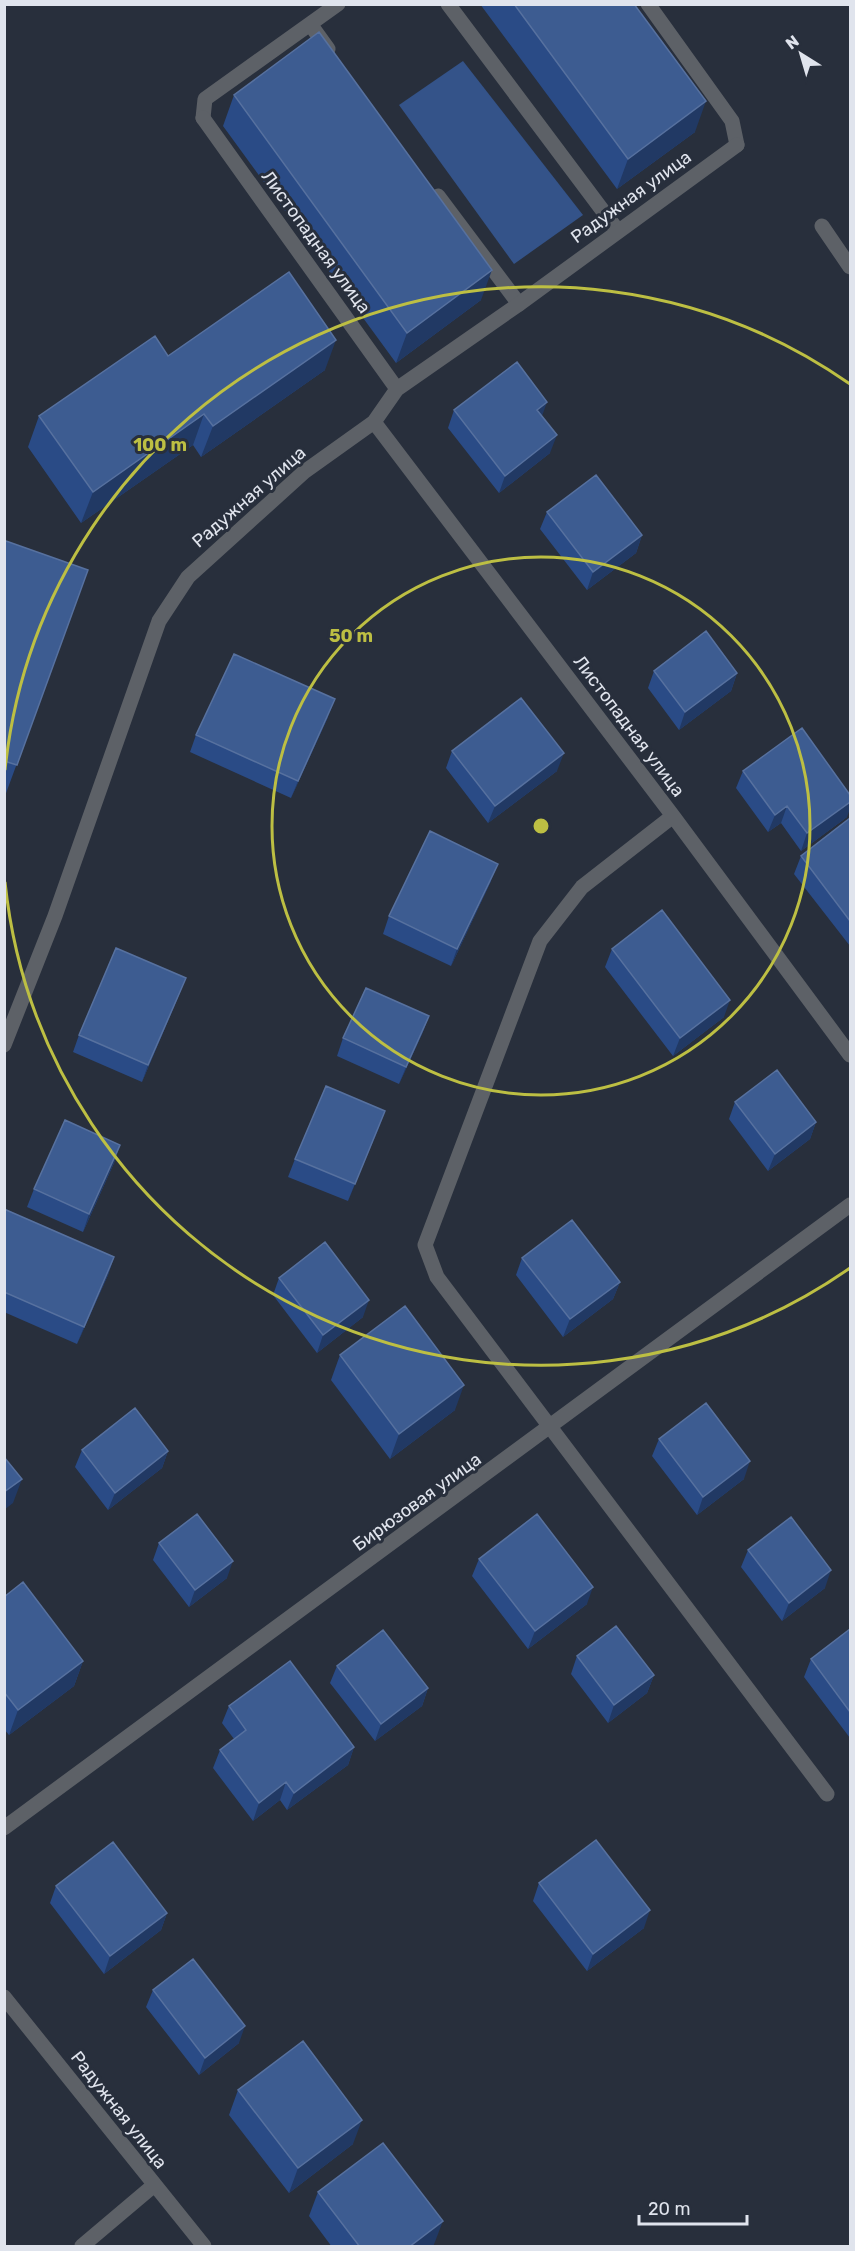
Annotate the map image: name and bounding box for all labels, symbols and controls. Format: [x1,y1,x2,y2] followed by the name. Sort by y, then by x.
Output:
[771,24,831,84] north arrow
[782,31,803,53] text: N
[567,146,695,248] street label: Радужная улица
[257,166,375,318] street label: Листопадная улица
[133,434,187,456] text: 100 m
[188,442,310,552] street label: Радужная улица
[329,625,373,647] text: 50 m
[569,651,689,801] street label: Листопадная улица
[531,816,551,836] centre of rings
[349,1448,485,1556] street label: Бирюзовая улица
[66,2047,172,2173] street label: Радужная улица
[639,2188,747,2226] scale bar
[648,2198,690,2220] text: 20 m

